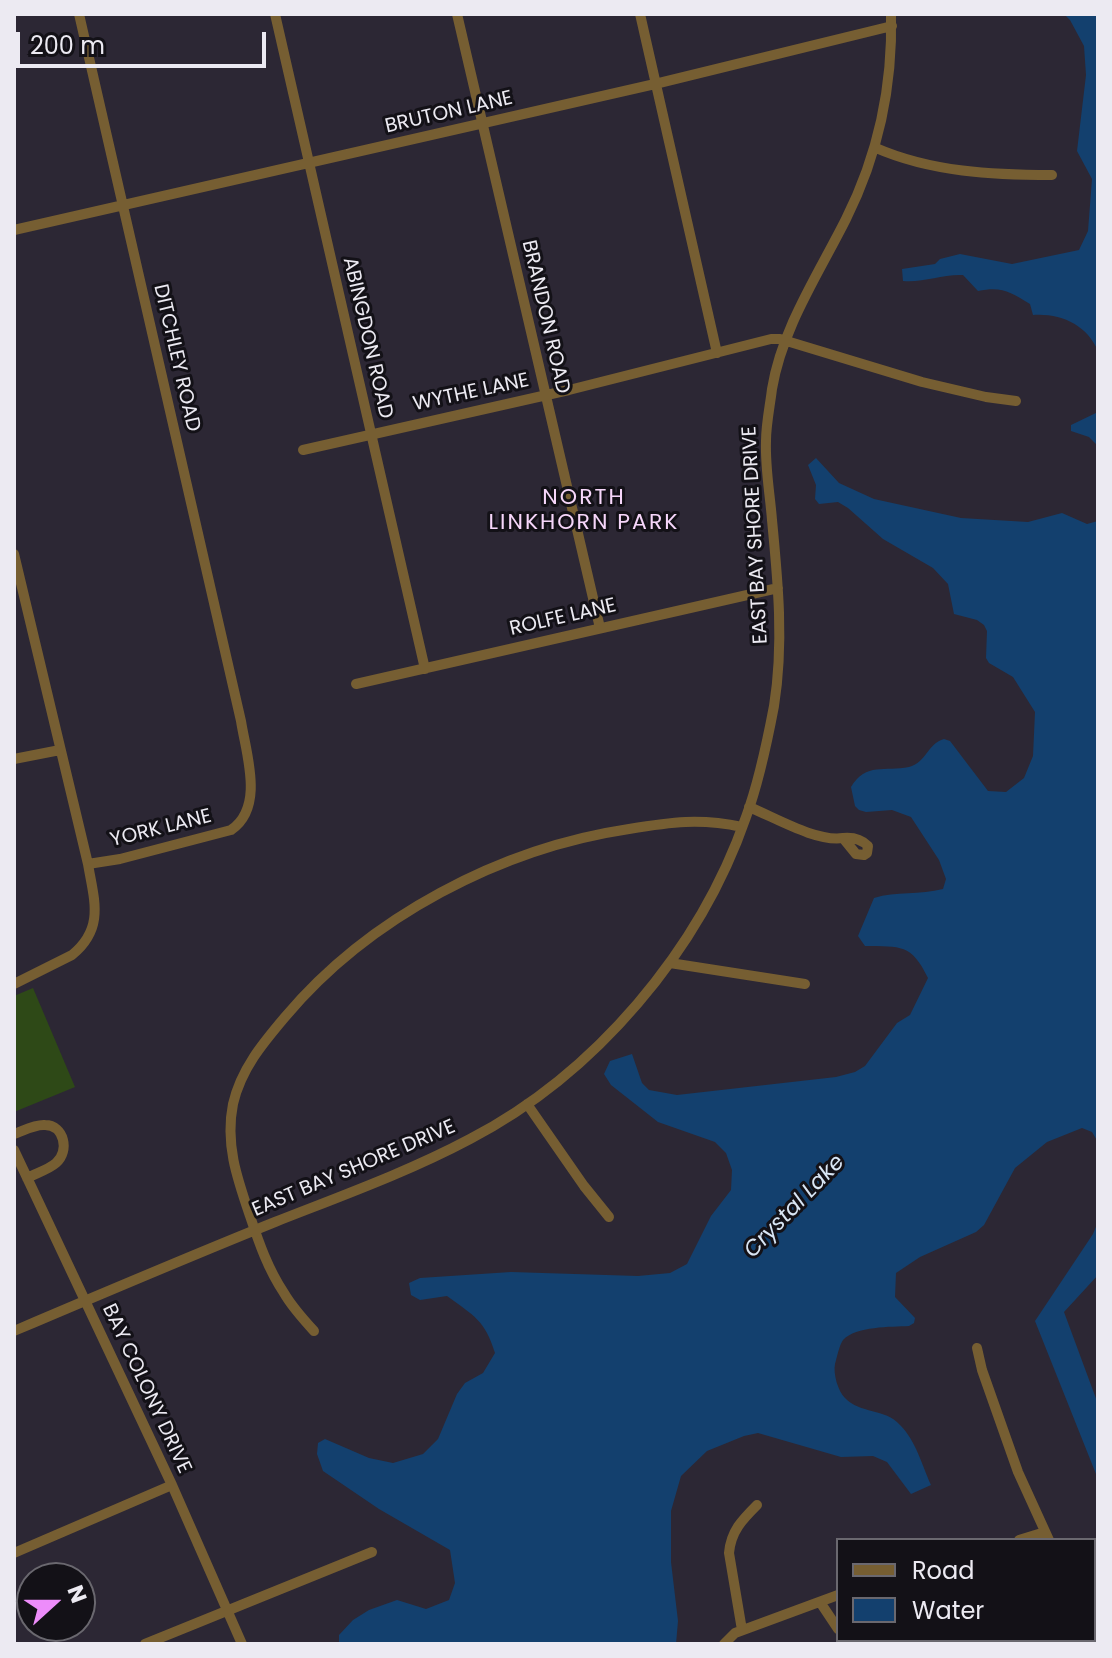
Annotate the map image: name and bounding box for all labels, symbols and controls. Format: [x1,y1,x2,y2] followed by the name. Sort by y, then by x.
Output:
[20,16,270,66] scale bar
[30,29,105,62] text: 200 m
[383,87,515,139] street label: BRUTON LANE
[516,238,574,396] street label: BRANDON ROAD
[337,255,397,421] street label: ABINGDON ROAD
[147,282,205,434] street label: DITCHLEY ROAD
[411,369,531,417] street label: WYTHE LANE
[738,425,774,645] street label: EAST BAY SHORE DRIVE
[489,485,679,536] district label: NORTH LINKHORN PARK
[507,594,619,642] street label: ROLFE LANE
[108,805,214,853] street label: YORK LANE
[249,1115,459,1223] street label: EAST BAY SHORE DRIVE
[739,1150,851,1264] water label: Crystal Lake
[96,1300,196,1478] street label: BAY COLONY DRIVE
[836,1538,1096,1642] legend
[912,1554,974,1587] text: Road
[16,1562,96,1642] north arrow
[60,1581,94,1607] text: N
[912,1594,984,1627] text: Water

